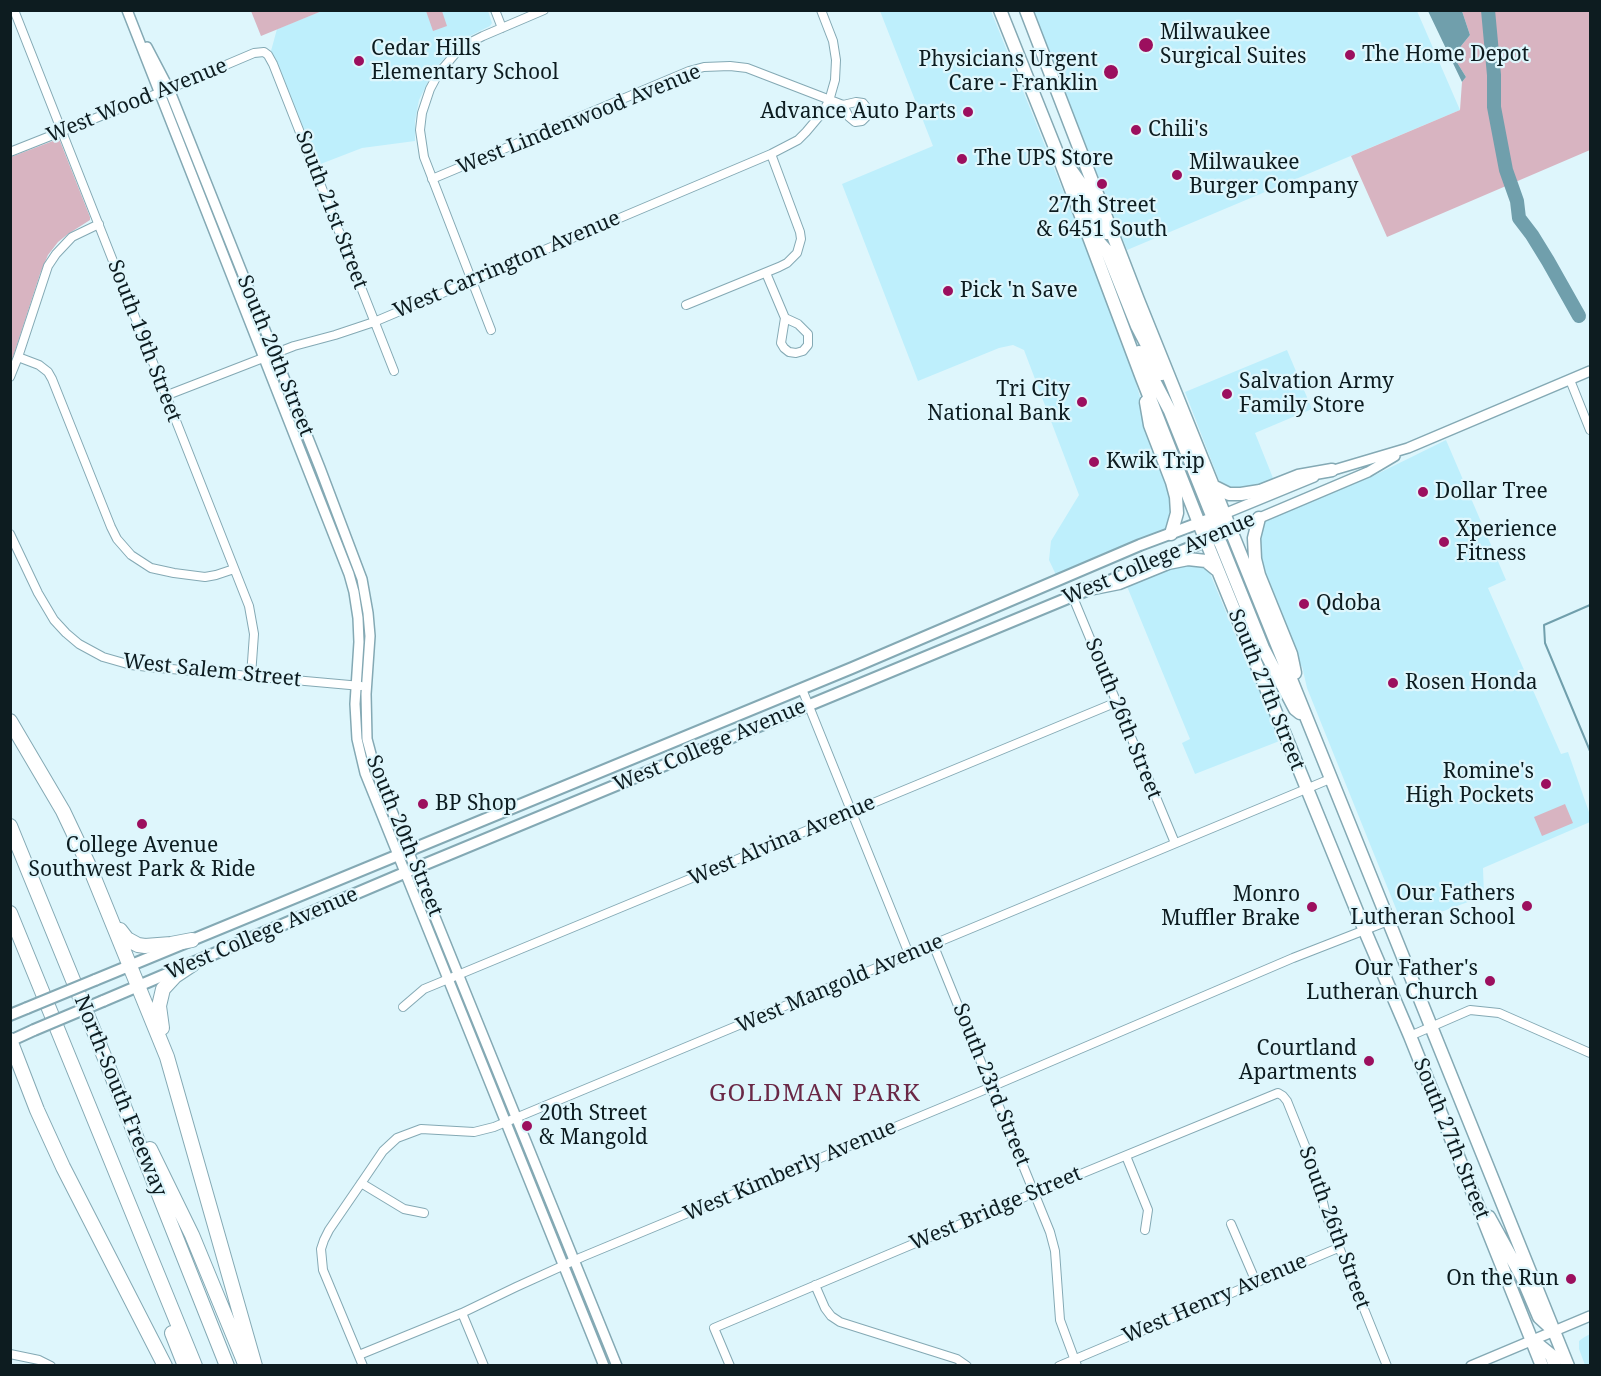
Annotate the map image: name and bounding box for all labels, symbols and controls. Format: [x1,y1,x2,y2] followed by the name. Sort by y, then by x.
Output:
[1160,20,1306,70] place label: Milwaukee Surgical Suites
[371,36,559,86] place label: Cedar Hills Elementary School
[1137,36,1155,54] marker: Milwaukee Surgical Suites
[1362,42,1529,68] place label: The Home Depot
[919,47,1098,97] place label: Physicians Urgent Care - Franklin
[1343,48,1357,62] marker: The Home Depot
[43,53,231,149] street label: West Wood Avenue
[352,54,366,68] marker: Cedar Hills Elementary School
[453,59,705,181] street label: West Lindenwood Avenue
[1102,63,1120,81] marker: Physicians Urgent Care - Franklin
[760,99,956,125] place label: Advance Auto Parts
[961,105,975,119] marker: Advance Auto Parts
[1148,117,1208,143] place label: Chili's
[1129,123,1143,137] marker: Chili's
[289,127,373,293] street label: South 21st Street
[974,146,1114,172] place label: The UPS Store
[1189,150,1358,200] place label: Milwaukee Burger Company
[955,152,969,166] marker: The UPS Store
[1170,168,1184,182] marker: Milwaukee Burger Company
[1095,177,1109,191] marker: 27th Street & 6451 South
[1036,193,1168,243] place label: 27th Street & 6451 South
[390,206,624,324] street label: West Carrington Avenue
[102,257,186,425] street label: South 19th Street
[231,272,319,440] street label: South 20th Street
[960,278,1078,304] place label: Pick 'n Save
[941,284,955,298] marker: Pick 'n Save
[1239,369,1394,419] place label: Salvation Army Family Store
[927,377,1070,427] place label: Tri City National Bank
[1220,387,1234,401] marker: Salvation Army Family Store
[1075,395,1089,409] marker: Tri City National Bank
[1106,449,1205,475] place label: Kwik Trip
[1087,455,1101,469] marker: Kwik Trip
[1435,479,1548,505] place label: Dollar Tree
[1416,485,1430,499] marker: Dollar Tree
[1059,507,1259,611] street label: West College Avenue
[1456,517,1557,567] place label: Xperience Fitness
[1437,535,1451,549] marker: Xperience Fitness
[1316,591,1381,617] place label: Qdoba
[1297,597,1311,611] marker: Qdoba
[1222,606,1310,774] street label: South 27th Street
[1079,635,1167,803] street label: South 26th Street
[122,649,302,693] street label: West Salem Street
[1405,670,1538,696] place label: Rosen Honda
[1386,676,1400,690] marker: Rosen Honda
[610,694,810,798] street label: West College Avenue
[360,752,448,920] street label: South 20th Street
[1405,759,1534,809] place label: Romine's High Pockets
[1539,777,1553,791] marker: Romine's High Pockets
[685,790,879,892] street label: West Alvina Avenue
[435,791,517,817] place label: BP Shop
[416,797,430,811] marker: BP Shop
[135,817,149,831] marker: College Avenue Southwest Park & Ride
[28,833,256,883] place label: College Avenue Southwest Park & Ride
[1350,881,1515,931] place label: Our Fathers Lutheran School
[162,882,362,986] street label: West College Avenue
[1161,882,1300,932] place label: Monro Muffler Brake
[1520,899,1534,913] marker: Our Fathers Lutheran School
[1305,900,1319,914] marker: Monro Muffler Brake
[733,929,947,1039] street label: West Mangold Avenue
[1306,956,1478,1006] place label: Our Father's Lutheran Church
[1483,974,1497,988] marker: Our Father's Lutheran Church
[68,992,172,1200] street label: North-South Freeway
[947,1000,1035,1170] street label: South 23rd Street
[1239,1036,1357,1086] place label: Courtland Apartments
[1362,1054,1376,1068] marker: Courtland Apartments
[1407,1055,1495,1223] street label: South 27th Street
[709,1080,921,1108] district label: GOLDMAN PARK
[539,1101,648,1151] place label: 20th Street & Mangold
[680,1115,900,1227] street label: West Kimberly Avenue
[520,1119,534,1133] marker: 20th Street & Mangold
[1293,1143,1375,1313] street label: South 26th Street
[906,1161,1086,1257] street label: West Bridge Street
[1119,1249,1311,1349] street label: West Henry Avenue
[1446,1266,1559,1292] place label: On the Run
[1564,1272,1578,1286] marker: On the Run

